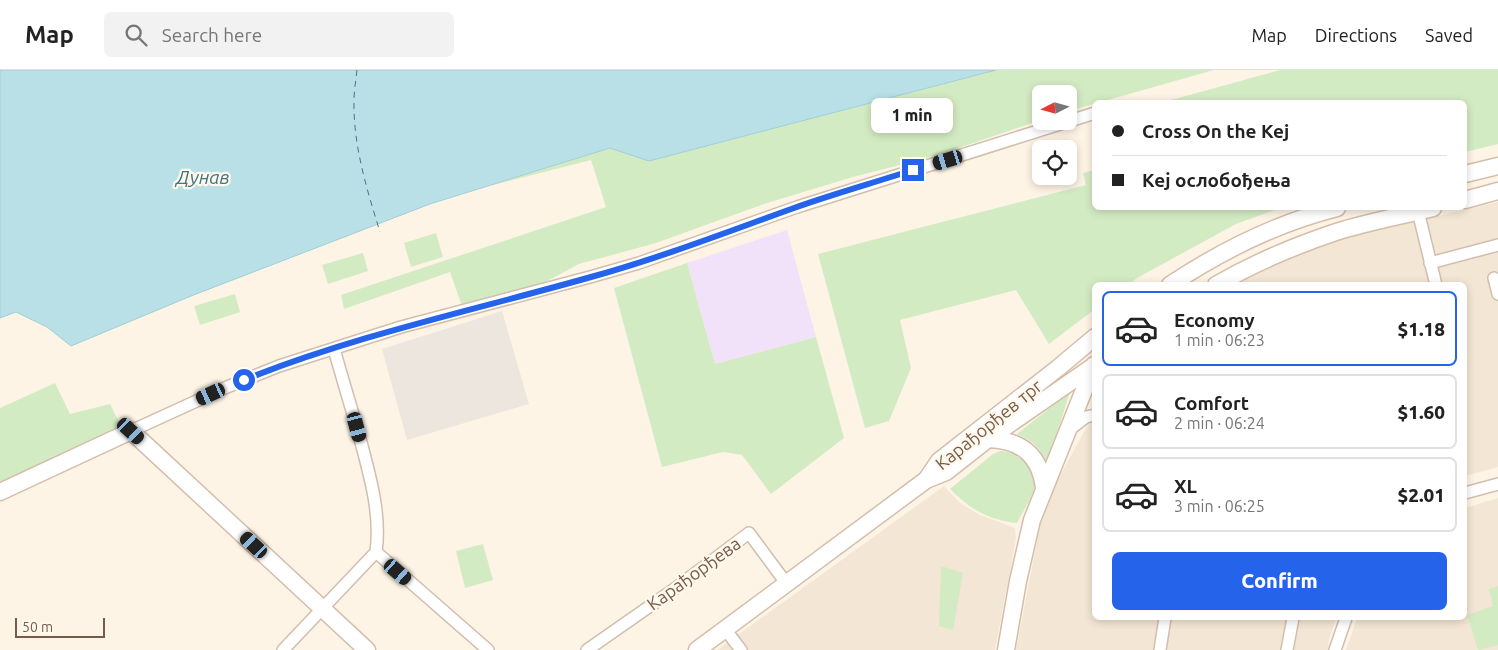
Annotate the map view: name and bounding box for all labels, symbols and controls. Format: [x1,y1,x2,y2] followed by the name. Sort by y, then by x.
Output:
[104,12,454,57] search box
[25,21,74,48] text: Map
[122,21,150,49] icon: search
[162,24,262,46] text: Search here
[1251,25,1287,45] text: Map
[1315,25,1397,45] text: Directions
[1425,25,1473,45] text: Saved
[1032,85,1078,130] north arrow
[1032,85,1077,185] map controls
[872,98,954,132] callout: 1 min
[892,106,932,124] text: 1 min
[1142,120,1289,142] text: Cross On the Kej
[1032,140,1077,185] button: locate
[931,148,964,172] car
[902,159,924,181] route end
[174,166,230,188] water label: Дунав
[1142,169,1291,191] text: Кеј ослобођења
[1114,306,1159,351] icon: car
[1174,309,1255,331] text: Economy
[1397,318,1445,340] text: $1.18
[1174,331,1265,349] text: 1 min · 06:23
[233,369,255,391] route start
[931,375,1046,474] street label: Карађорђев трг
[194,381,227,407] car
[1114,389,1159,434] icon: car
[1174,392,1249,414] text: Comfort
[1397,401,1445,423] text: $1.60
[345,411,368,443] car
[1174,414,1265,432] text: 2 min · 06:24
[114,415,147,447] car
[1114,472,1159,517] icon: car
[1174,475,1197,497] text: XL
[1397,484,1445,506] text: $2.01
[1174,497,1265,515] text: 3 min · 06:25
[237,529,270,561] car
[643,533,745,615] street label: Карађорђева
[1112,552,1447,610] button: Confirm
[381,556,414,588] car
[15,615,105,638] scale bar
[22,619,53,635] text: 50 m

